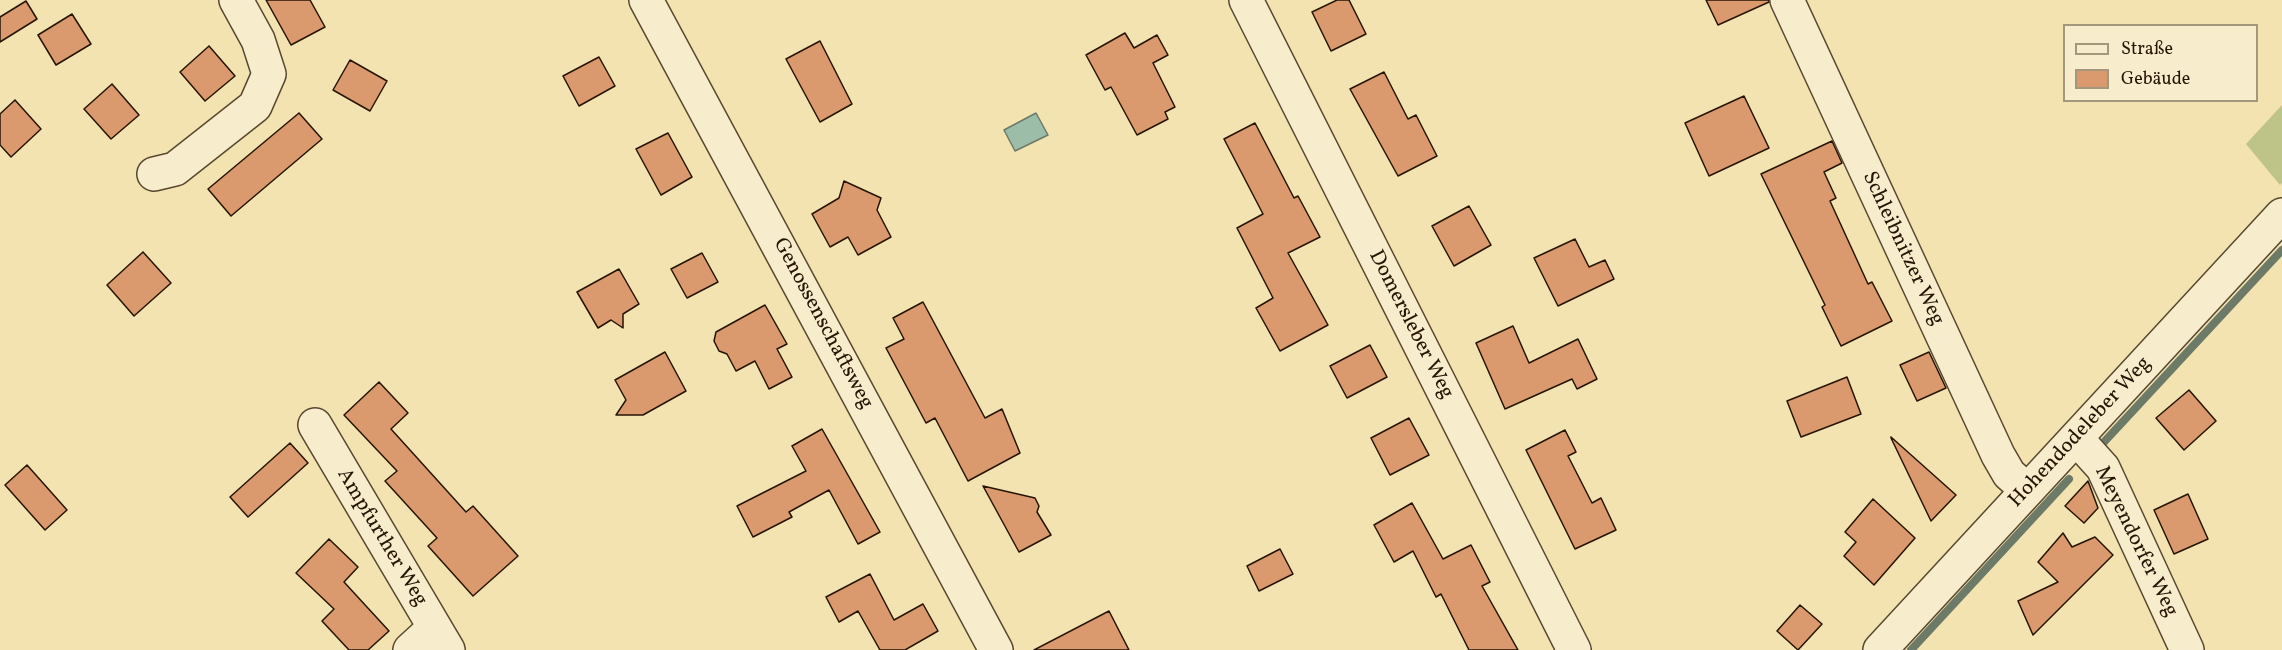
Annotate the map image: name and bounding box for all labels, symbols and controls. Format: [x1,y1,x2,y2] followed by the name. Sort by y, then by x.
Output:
[2063,24,2258,102] legend
[2121,37,2173,62] text: Straße
[2121,67,2190,92] text: Gebäude
[1855,168,1949,330] street label: Schleibnitzer Weg
[766,234,878,414] street label: Genossenschaftsweg
[1362,246,1458,404] street label: Domersleber Weg
[2004,352,2158,514] street label: Hohendodeleber Weg
[2088,463,2182,621] street label: Meyendorfer Weg
[330,465,432,611] street label: Ampfurther Weg

